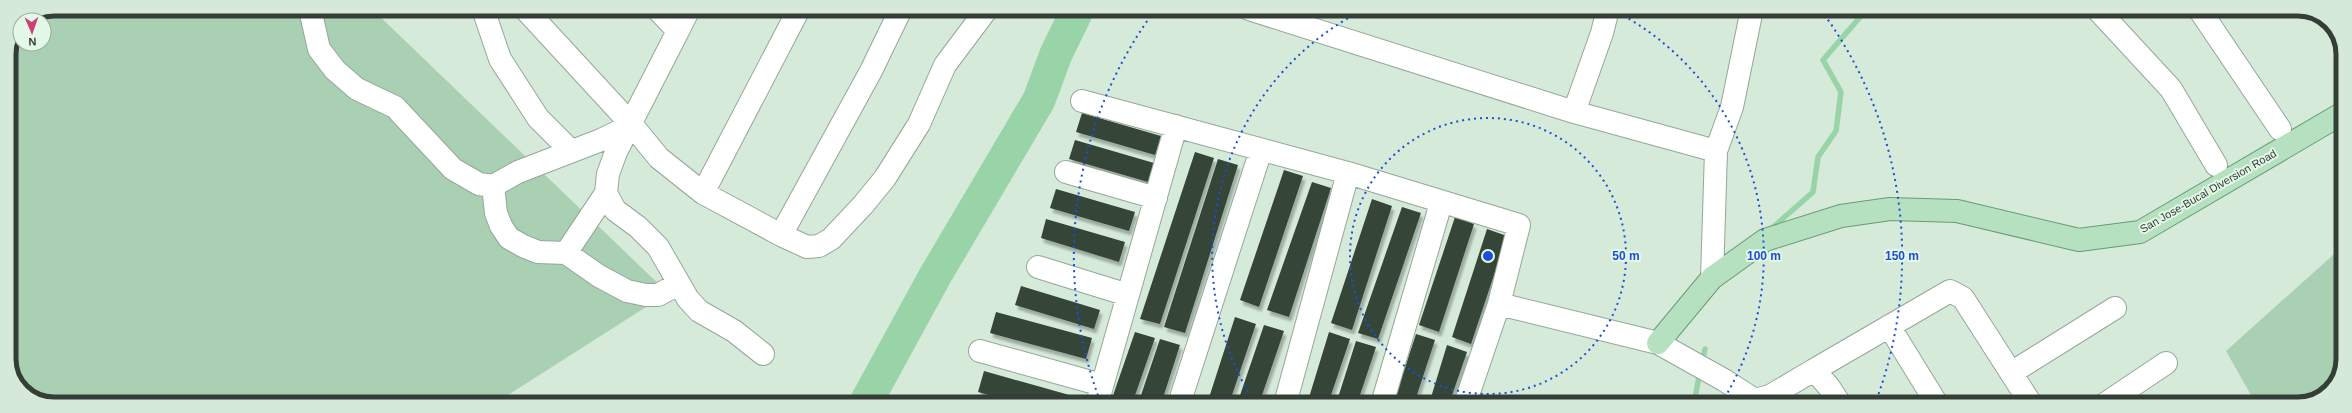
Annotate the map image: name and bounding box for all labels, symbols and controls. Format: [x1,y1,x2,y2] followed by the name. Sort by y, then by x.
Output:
[12,12,52,52] north arrow
[28,36,37,48] text: N
[2138,147,2278,235] street label: San Jose-Bucal Diversion Road
[1481,249,1495,263] centre of rings
[1612,249,1640,263] text: 50 m
[1747,249,1781,263] text: 100 m
[1885,249,1919,263] text: 150 m

